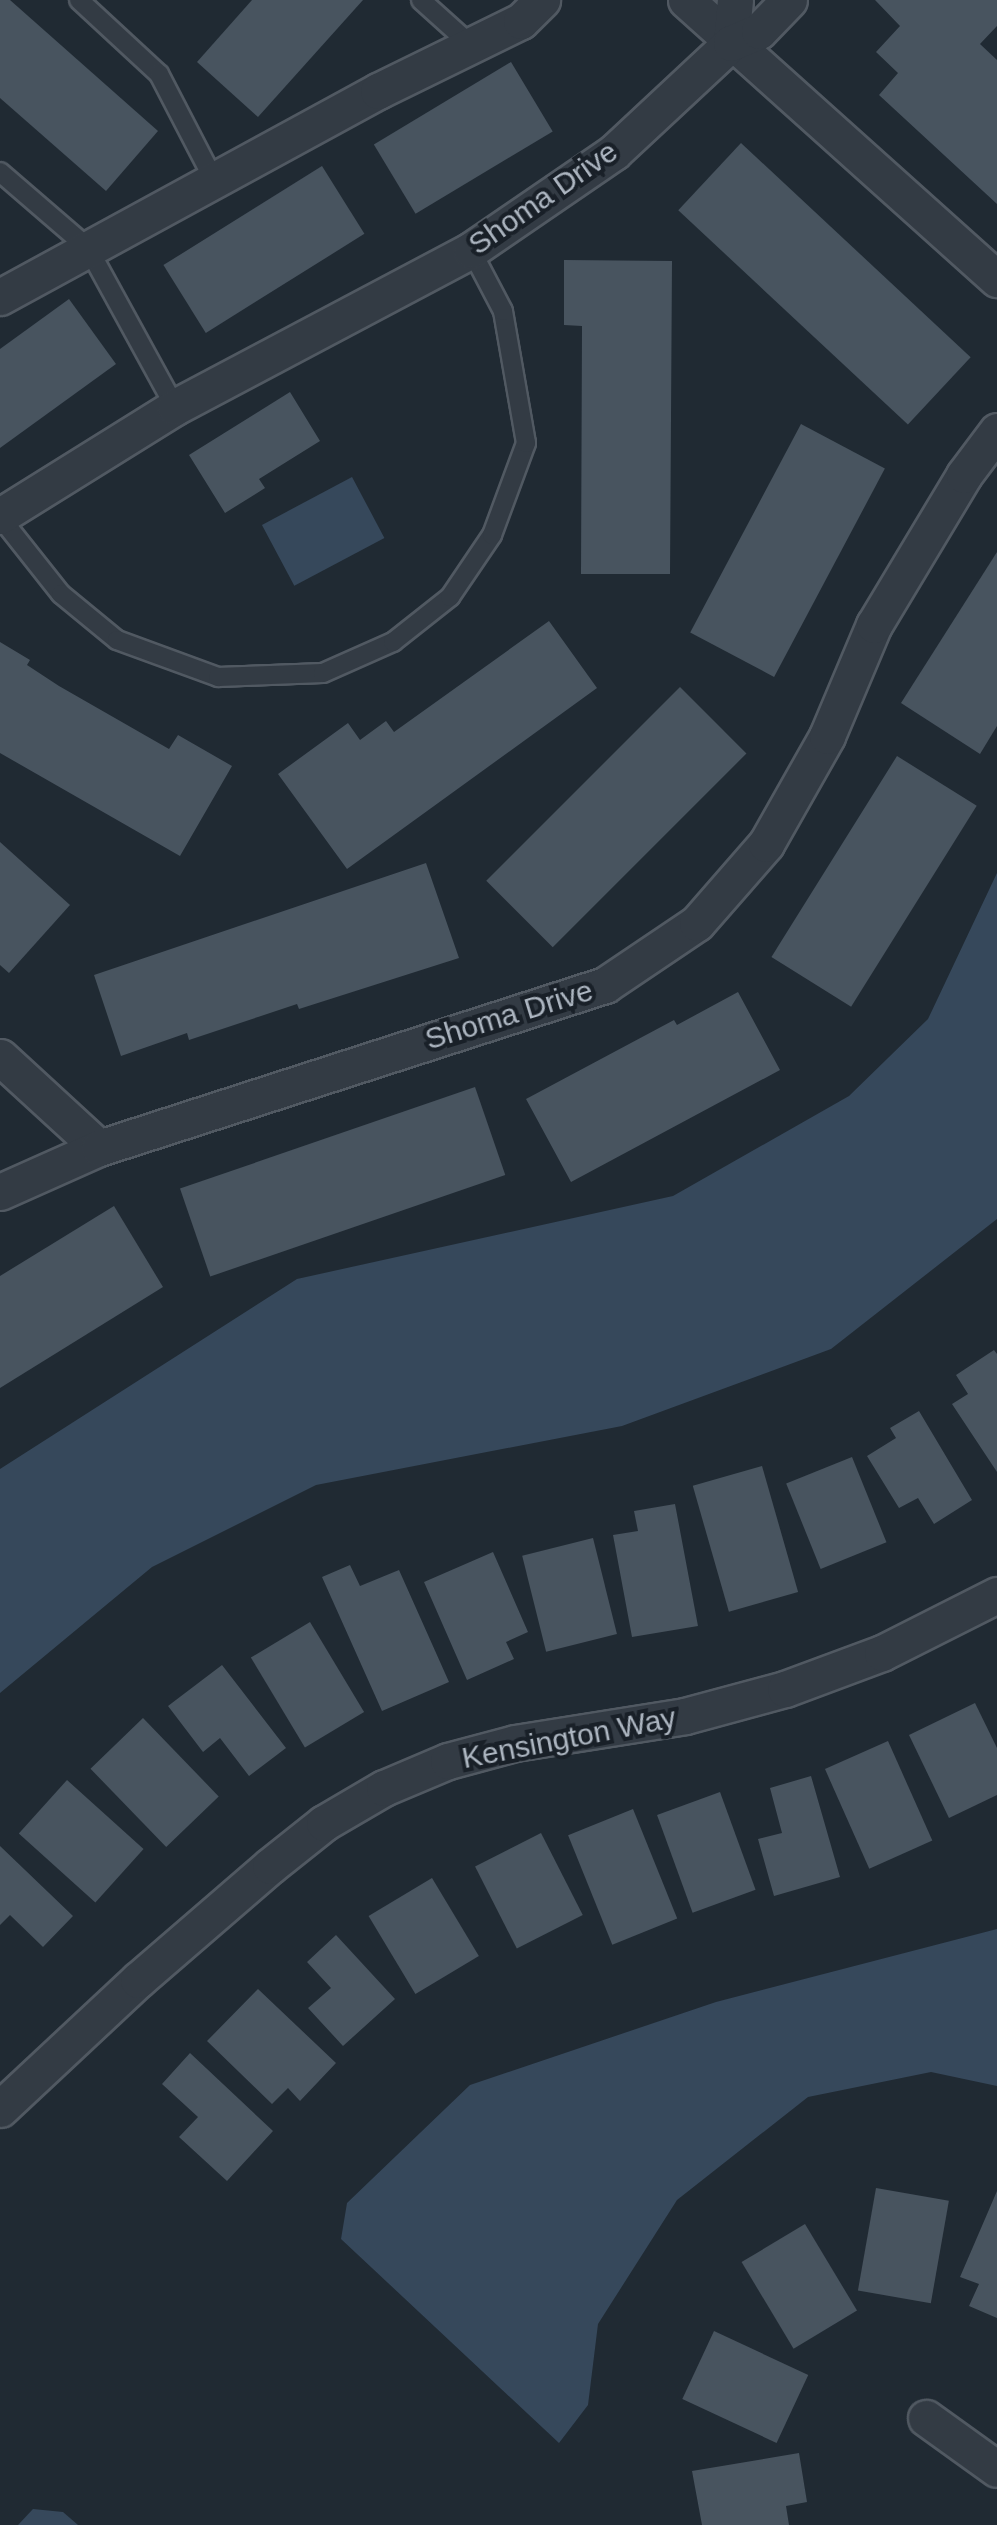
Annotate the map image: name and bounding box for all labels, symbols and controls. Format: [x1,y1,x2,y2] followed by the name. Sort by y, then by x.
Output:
[462,134,624,262] street label: Shoma Drive
[421,972,597,1058] street label: Shoma Drive
[459,1700,679,1776] street label: Kensington Way

